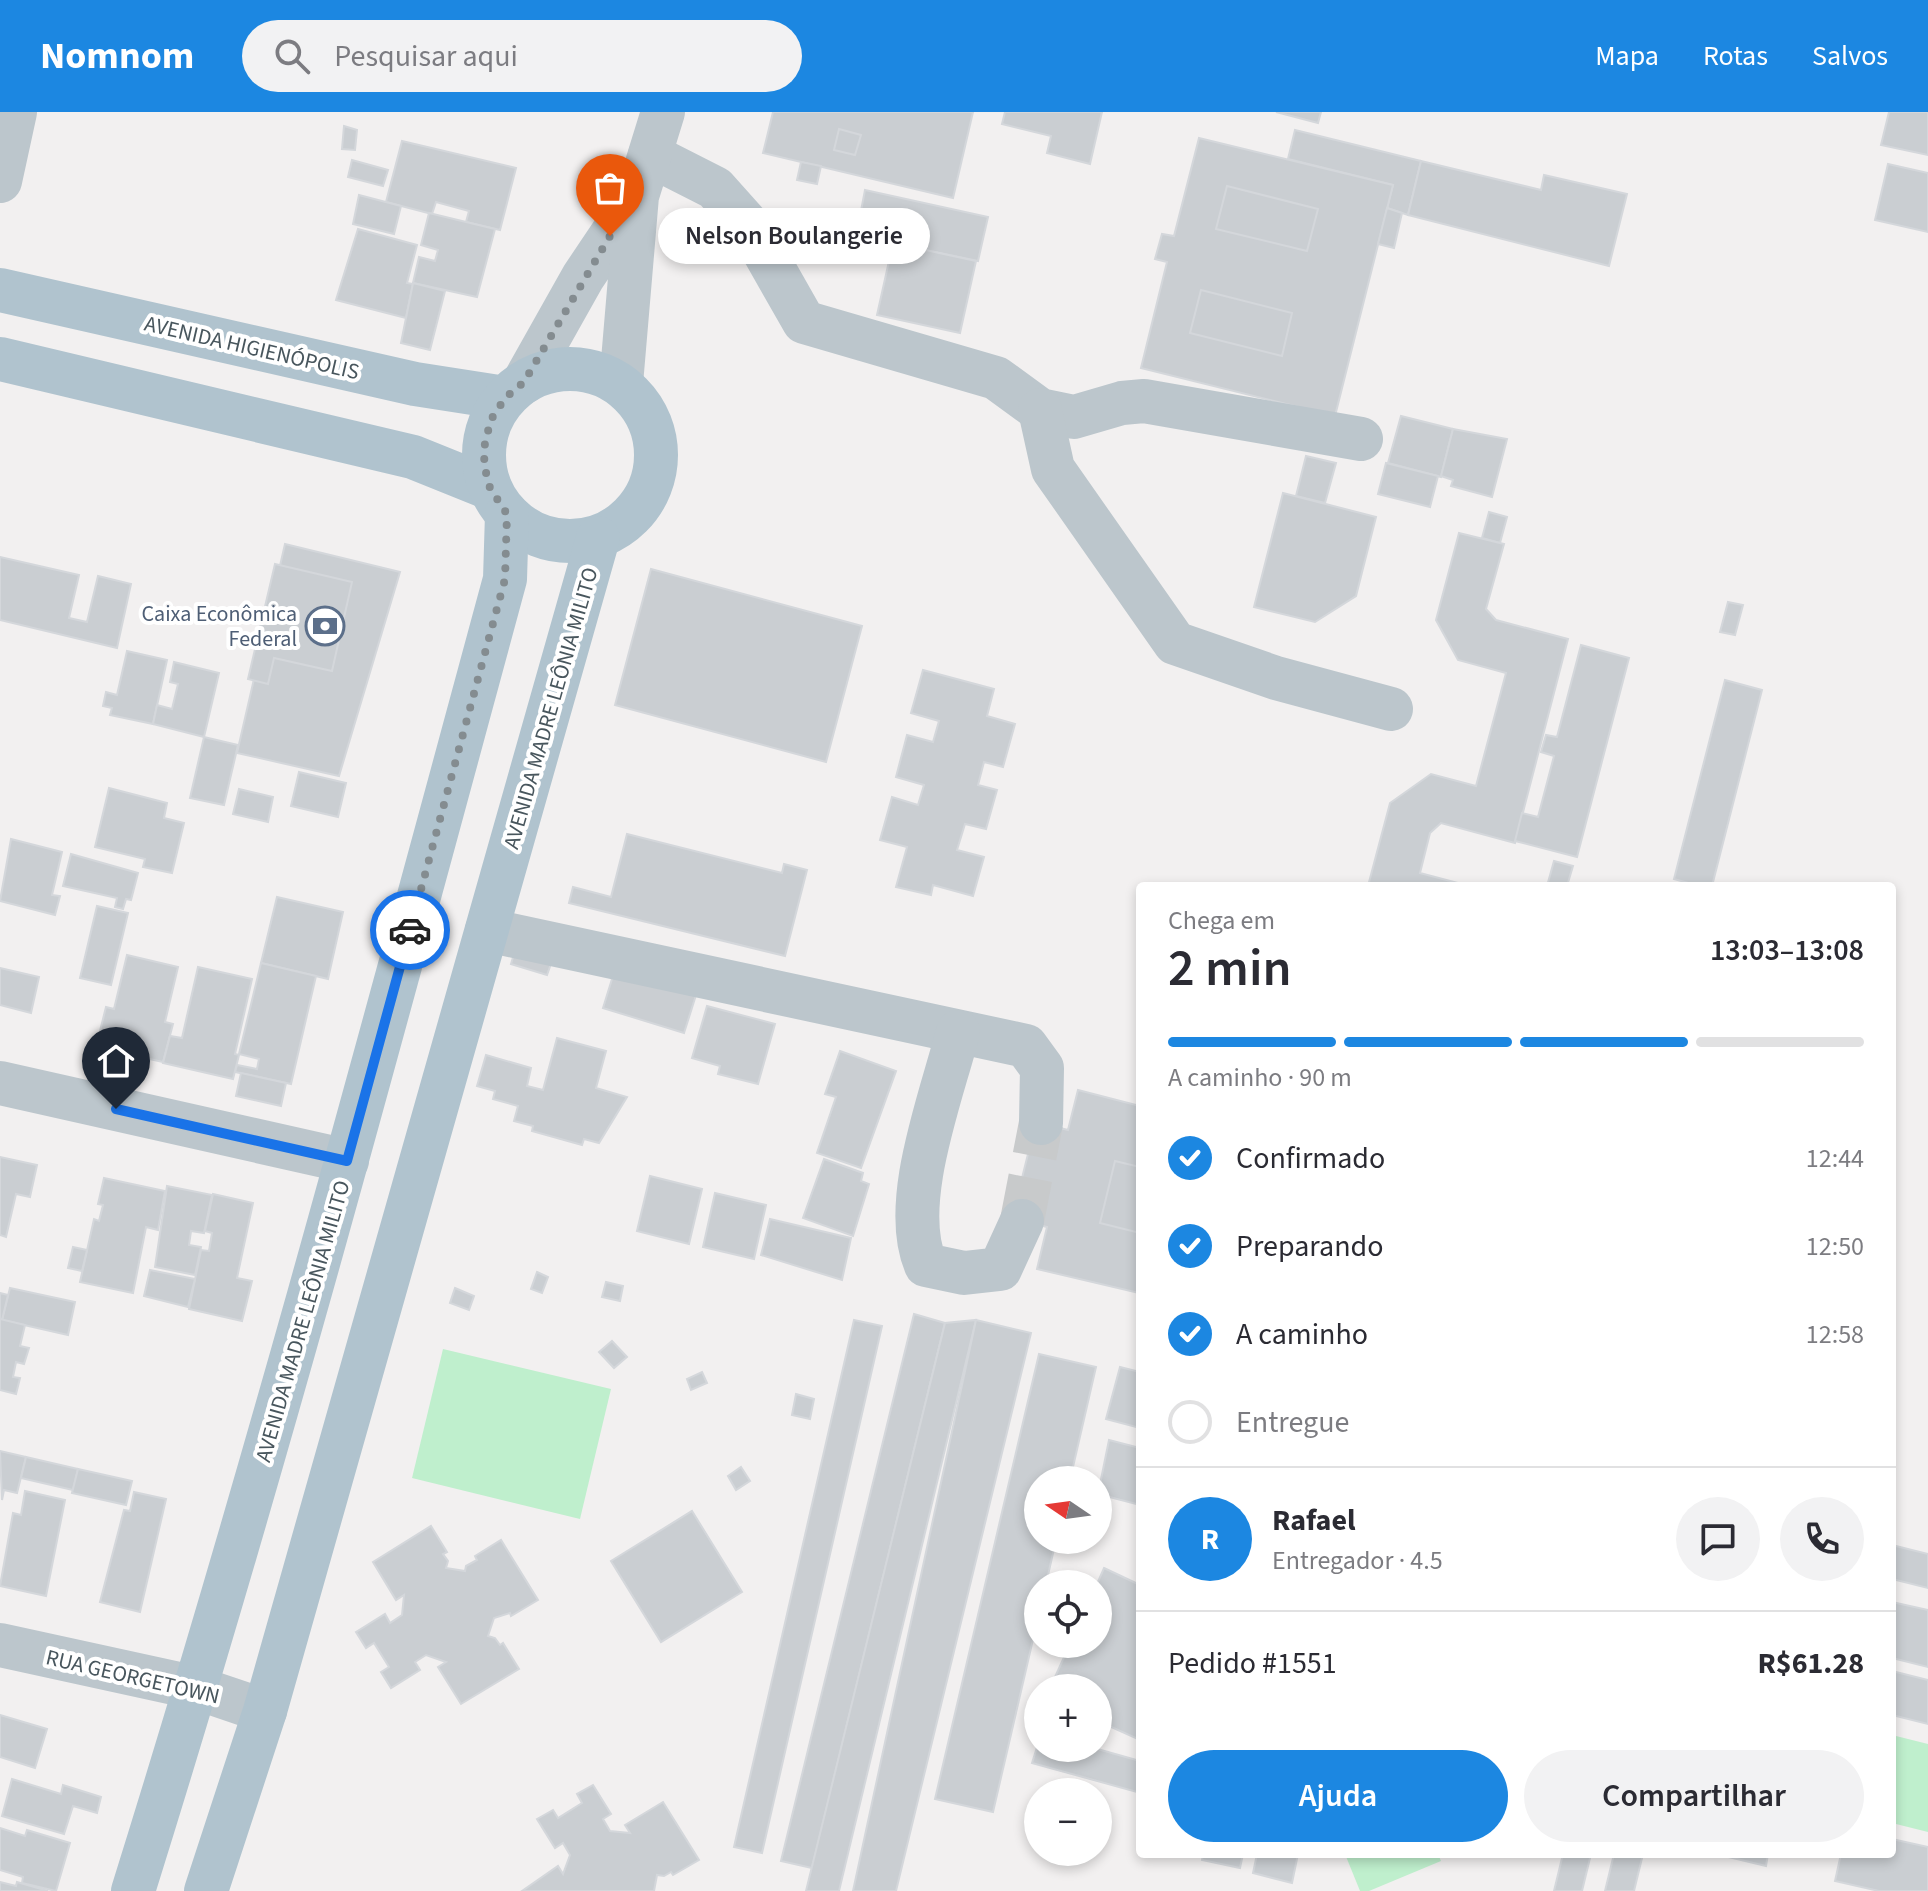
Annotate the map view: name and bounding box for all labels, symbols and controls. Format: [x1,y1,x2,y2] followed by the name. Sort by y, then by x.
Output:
[242,20,802,92] search box
[40,29,194,83] text: Nomnom
[270,34,314,78] icon: search
[334,35,518,78] text: Pesquisar aqui
[1595,36,1659,76] text: Mapa
[1703,36,1768,76] text: Rotas
[1812,36,1888,76] text: Salvos
[576,154,644,236] pin
[588,166,632,210] icon: bag
[658,208,930,264] callout: Nelson Boulangerie
[685,217,903,254] text: Nelson Boulangerie
[141,308,362,388] street label: AVENIDA HIGIENÓPOLIS
[495,564,607,853] street label: AVENIDA MADRE LEÔNIA MILITO
[141,598,297,655] place label: Caixa Econômica Federal
[304,605,346,647] bank icon: Caixa Econômica Federal
[370,890,450,970] courier
[1168,902,1275,939] text: Chega em
[388,908,432,952] icon: car
[1710,929,1864,972] text: 13:03–13:08
[1168,932,1292,1006] text: 2 min
[82,1027,150,1109] pin
[94,1039,138,1083] icon: home
[1168,1059,1352,1096] text: A caminho · 90 m
[1168,1136,1212,1180] icon: check
[1236,1137,1385,1180] text: Confirmado
[1806,1140,1864,1177] text: 12:44
[247,1177,359,1466] street label: AVENIDA MADRE LEÔNIA MILITO
[1168,1224,1212,1268] icon: check
[1236,1225,1383,1268] text: Preparando
[1806,1228,1864,1265] text: 12:50
[1168,1312,1212,1356] icon: check
[1236,1313,1368,1356] text: A caminho
[1806,1316,1864,1353] text: 12:58
[1236,1401,1349,1444] text: Entregue
[1024,1466,1112,1554] north arrow
[1024,1466,1112,1866] map controls
[1676,1497,1760,1581] button: chat
[1780,1497,1864,1581] button: phone
[1272,1499,1356,1542] text: Rafael
[1201,1518,1219,1561] text: R
[1272,1542,1443,1579] text: Entregador · 4.5
[1024,1570,1112,1658] button: locate
[43,1641,223,1713] street label: RUA GEORGETOWN
[1168,1642,1337,1685] text: Pedido #1551
[1757,1642,1864,1685] text: R$61.28
[1024,1674,1112,1762] button: +
[1168,1750,1508,1842] button: Ajuda
[1524,1750,1864,1842] button: Compartilhar
[1024,1778,1112,1866] button: −

